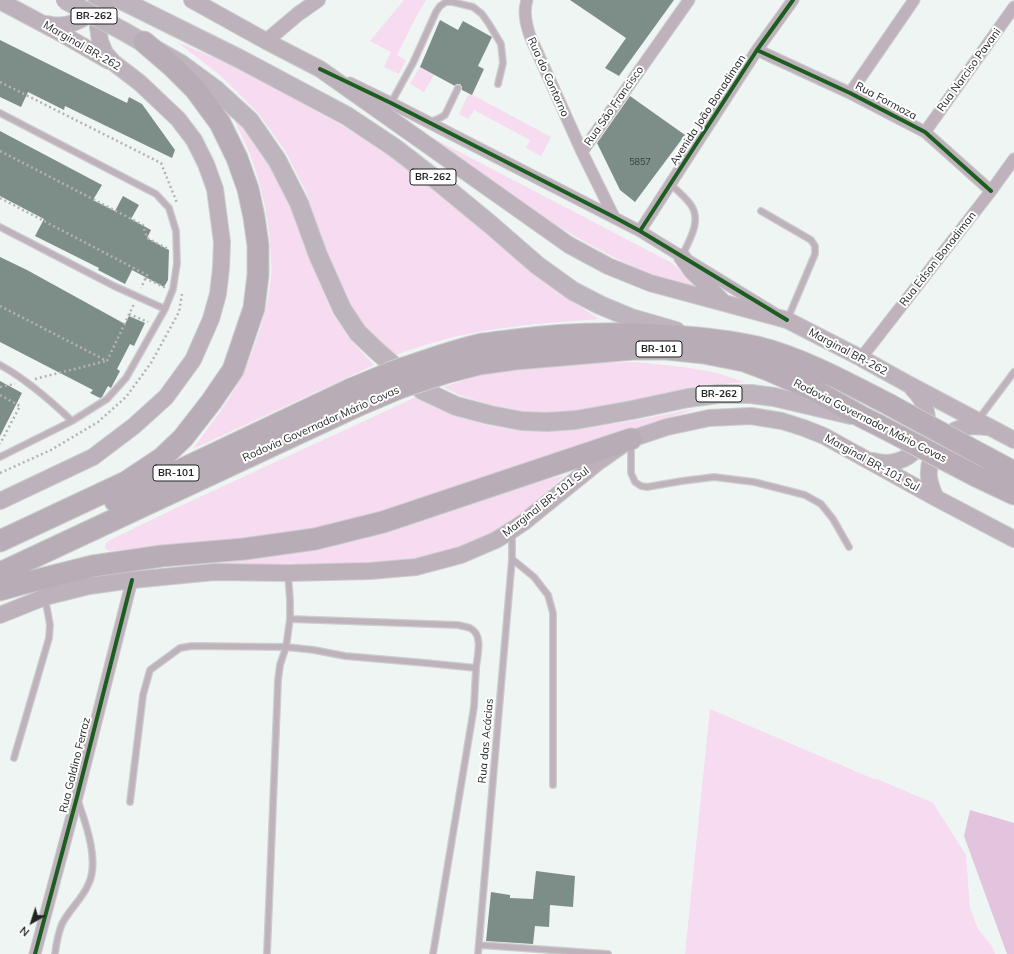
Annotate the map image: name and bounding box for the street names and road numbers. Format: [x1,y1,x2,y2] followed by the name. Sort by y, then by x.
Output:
[71,8,117,24] road number: BR-262
[41,18,123,74] street label: Marginal BR-262
[934,26,1004,114] street label: Rua Narciso Pavani
[525,35,571,119] street label: Rua do Contorno
[667,52,749,168] street label: Avenida João Bonadiman
[582,64,646,148] street label: Rua São Francisco
[853,79,919,123] street label: Rua Formoza
[410,169,456,185] road number: BR-262
[897,209,979,309] street label: Rua Edson Bonadiman
[806,326,890,378] street label: Marginal BR-262
[636,341,682,357] road number: BR-101
[791,376,949,466] street label: Rodovia Governador Mário Covas
[241,383,401,465] street label: Rodovia Governador Mário Covas
[696,386,742,402] road number: BR-262
[823,432,921,494] street label: Marginal BR-101 Sul
[500,464,592,540] street label: Marginal BR-101 Sul
[153,465,199,481] road number: BR-101
[476,698,496,784] street label: Rua das Acácias
[57,716,93,814] street label: Rua Galdino Ferraz

